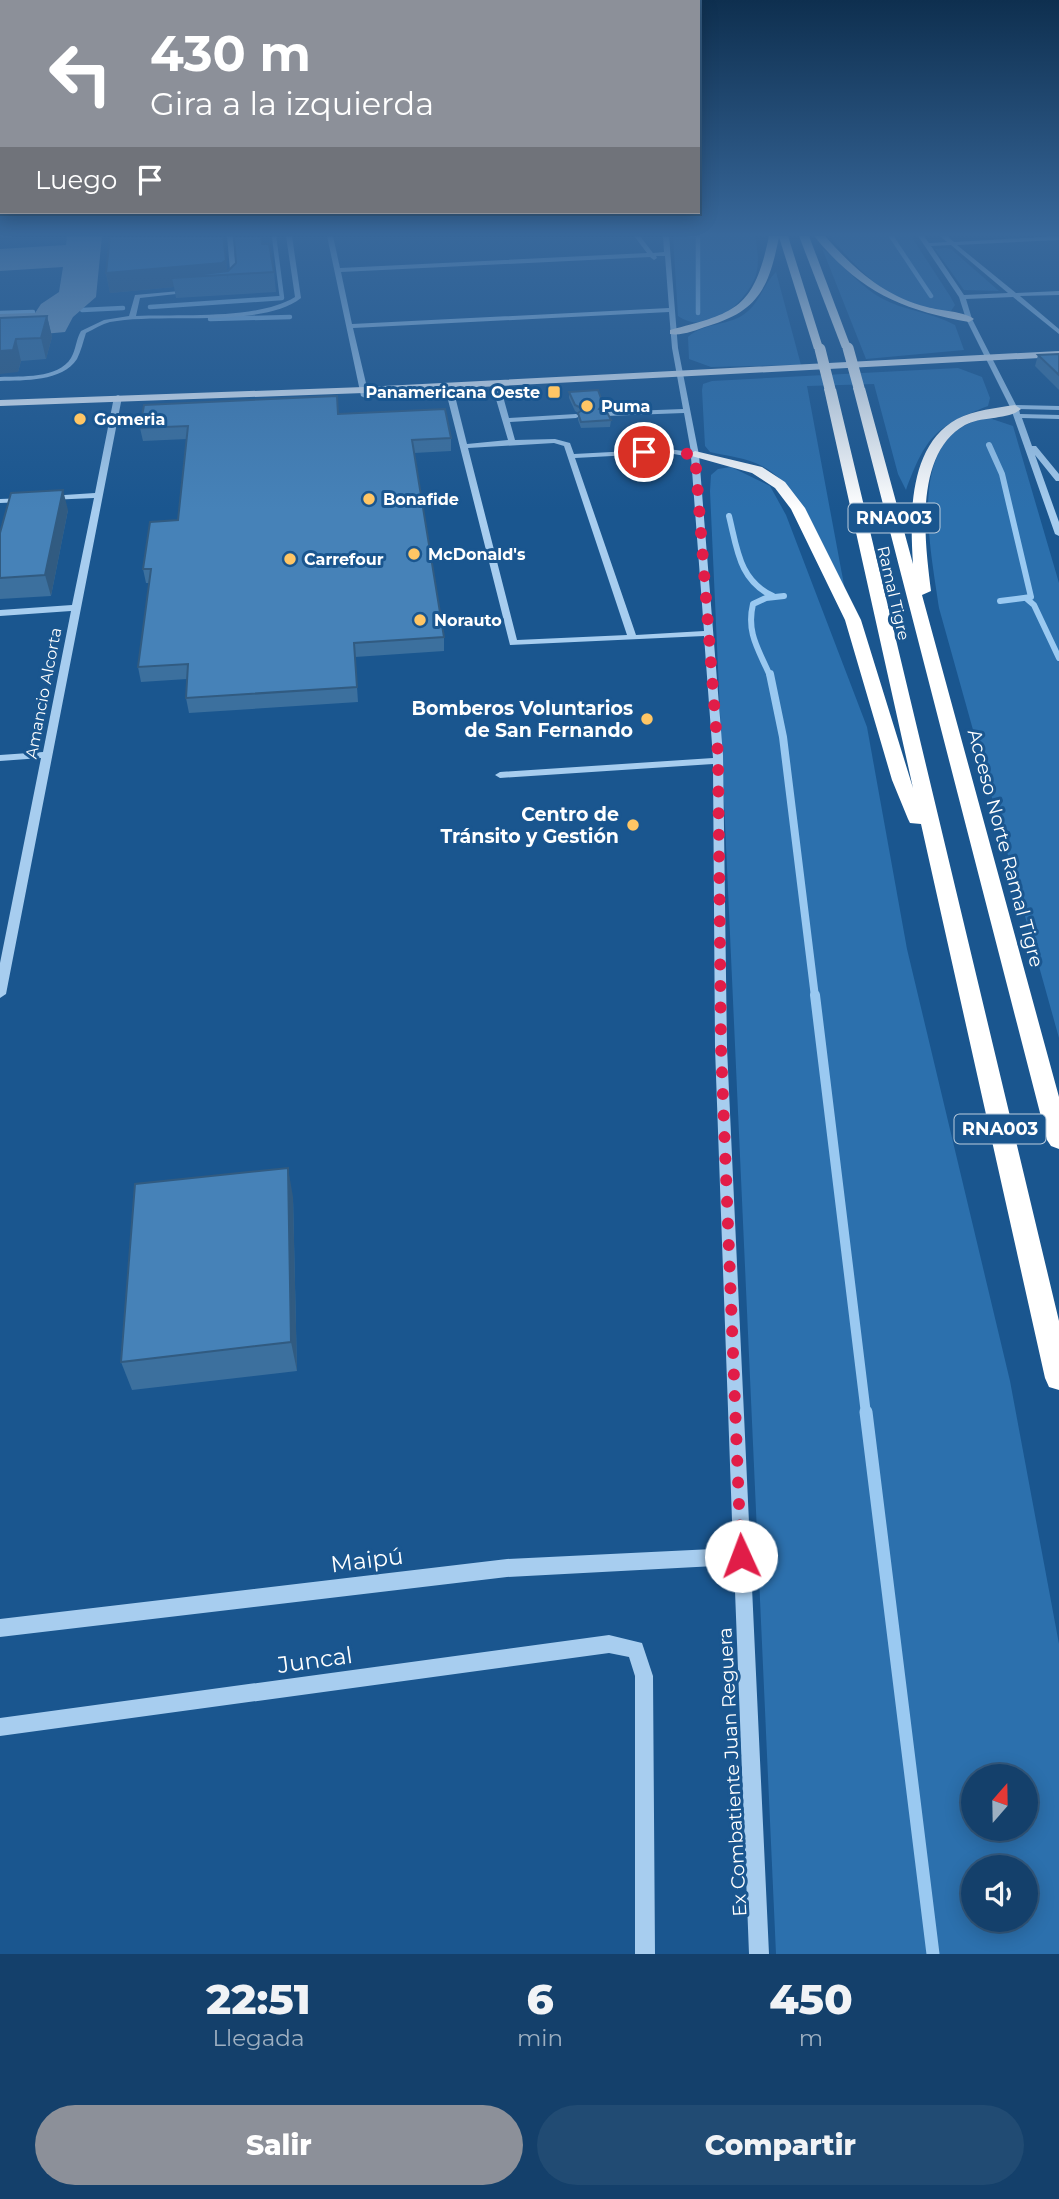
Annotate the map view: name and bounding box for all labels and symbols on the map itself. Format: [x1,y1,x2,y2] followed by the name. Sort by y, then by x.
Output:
[365,383,540,402] place label: Panamericana Oeste
[546,384,562,400] marker: Panamericana Oeste
[601,397,650,416] place label: Puma
[579,398,595,414] marker: Puma
[94,410,165,429] place label: Gomeria
[72,411,88,427] marker: Gomeria
[614,422,674,482] pin
[383,490,459,509] place label: Bonafide
[361,491,377,507] marker: Bonafide
[848,504,940,532] road number: RNA003
[873,544,914,642] street label: Ramal Tigre
[428,545,526,564] place label: McDonald's
[406,546,422,562] marker: McDonald's
[304,550,384,569] place label: Carrefour
[282,551,298,567] marker: Carrefour
[434,611,502,630] place label: Norauto
[412,612,428,628] marker: Norauto
[21,626,66,760] street label: Amancio Alcorta
[412,697,633,742] place label: Bomberos Voluntarios de San Fernando
[639,711,655,727] marker: Bomberos Voluntarios de San Fernando
[963,727,1048,970] street label: Acceso Norte Ramal Tigre
[441,803,619,848] place label: Centro de Tránsito y Gestión
[625,817,641,833] marker: Centro de Tránsito y Gestión
[954,1114,1046,1144] road number: RNA003
[704,1519,778,1593] position arrow
[329,1542,405,1578] street label: Maipú
[713,1627,752,1917] street label: Ex Combatiente Juan Reguera
[275,1641,354,1679] street label: Juncal
[961,1764,1038,1841] north arrow

